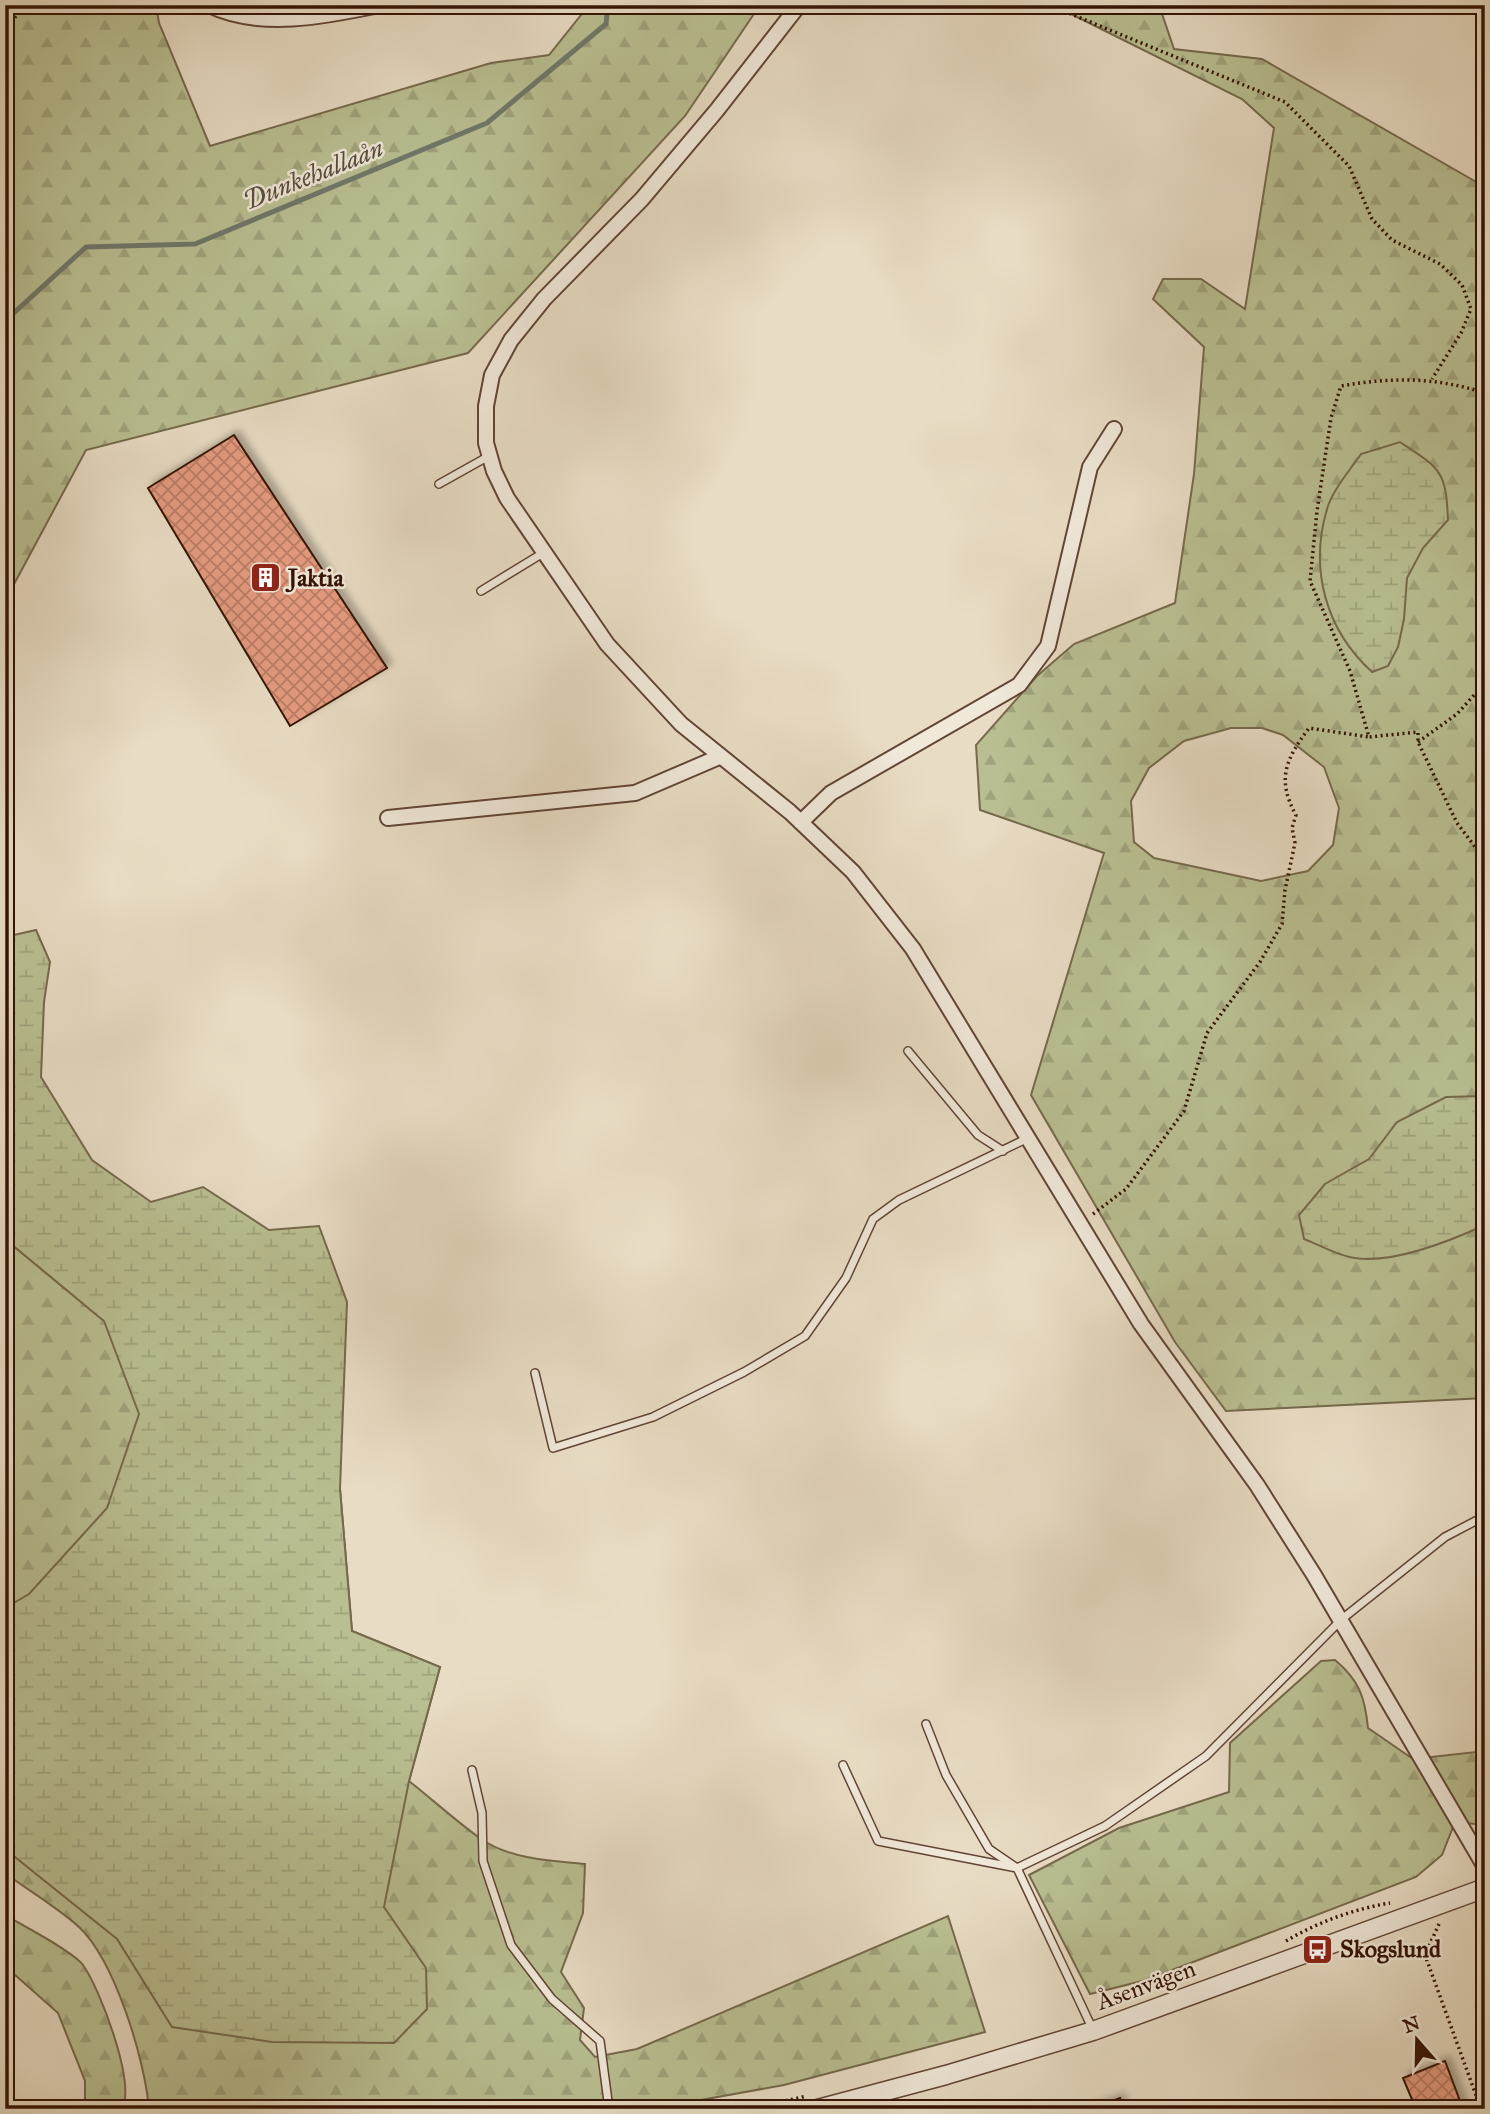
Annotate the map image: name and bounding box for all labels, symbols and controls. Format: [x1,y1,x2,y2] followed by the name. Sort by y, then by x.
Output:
[238,131,388,217] water label: Dunkehallaån
[248,561,282,595] building icon: Jaktia
[285,563,344,593] place label: Jaktia
[1300,1932,1334,1966] bus stop icon: Skogslund
[1340,1934,1442,1964] place label: Skogslund
[1091,1953,1200,2017] street label: Åsenvägen
[1382,2006,1452,2076] north arrow
[1400,2011,1423,2038] text: N

